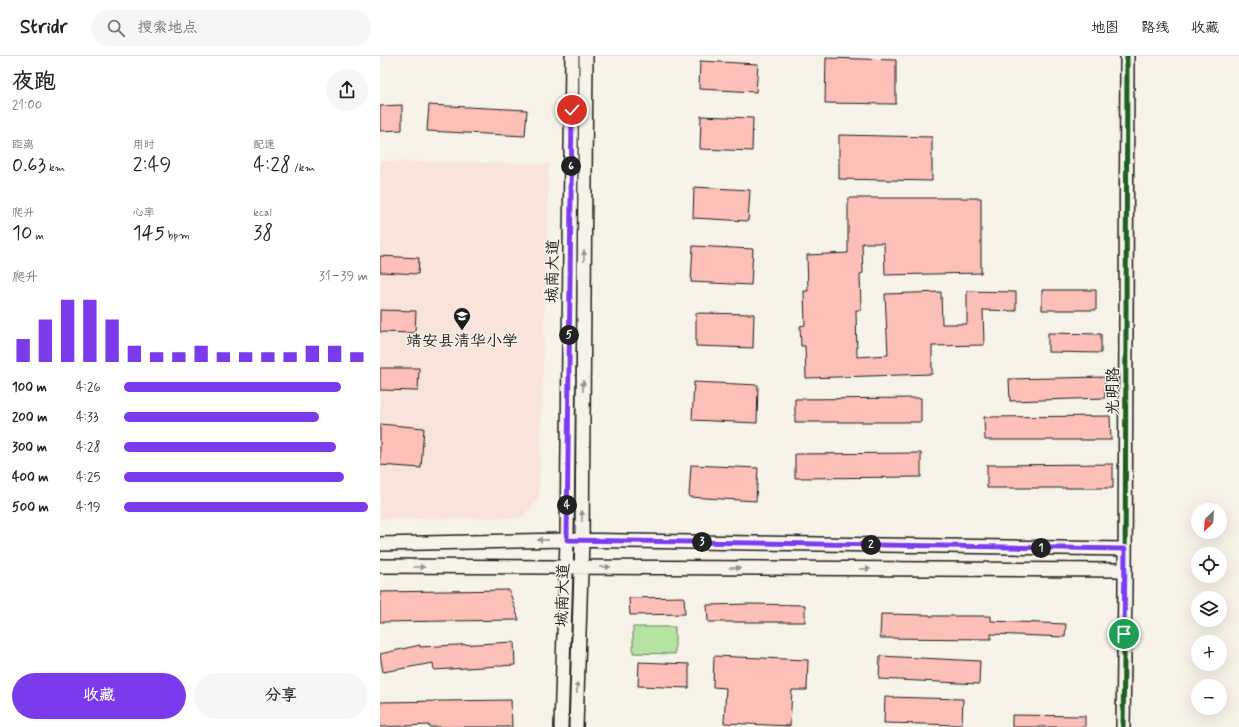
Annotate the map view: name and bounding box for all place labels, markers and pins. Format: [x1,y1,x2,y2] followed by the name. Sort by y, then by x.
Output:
[555,93,589,127] pin
[561,156,581,176] pin: 6
[452,306,472,331] school or university icon: 靖安县清华小学
[559,325,579,345] pin: 5
[406,331,518,352] place label: 靖安县清华小学
[557,495,577,515] pin: 4
[692,532,712,552] pin: 3
[861,535,881,555] pin: 2
[1031,538,1051,558] pin: 1
[1107,617,1141,651] pin

